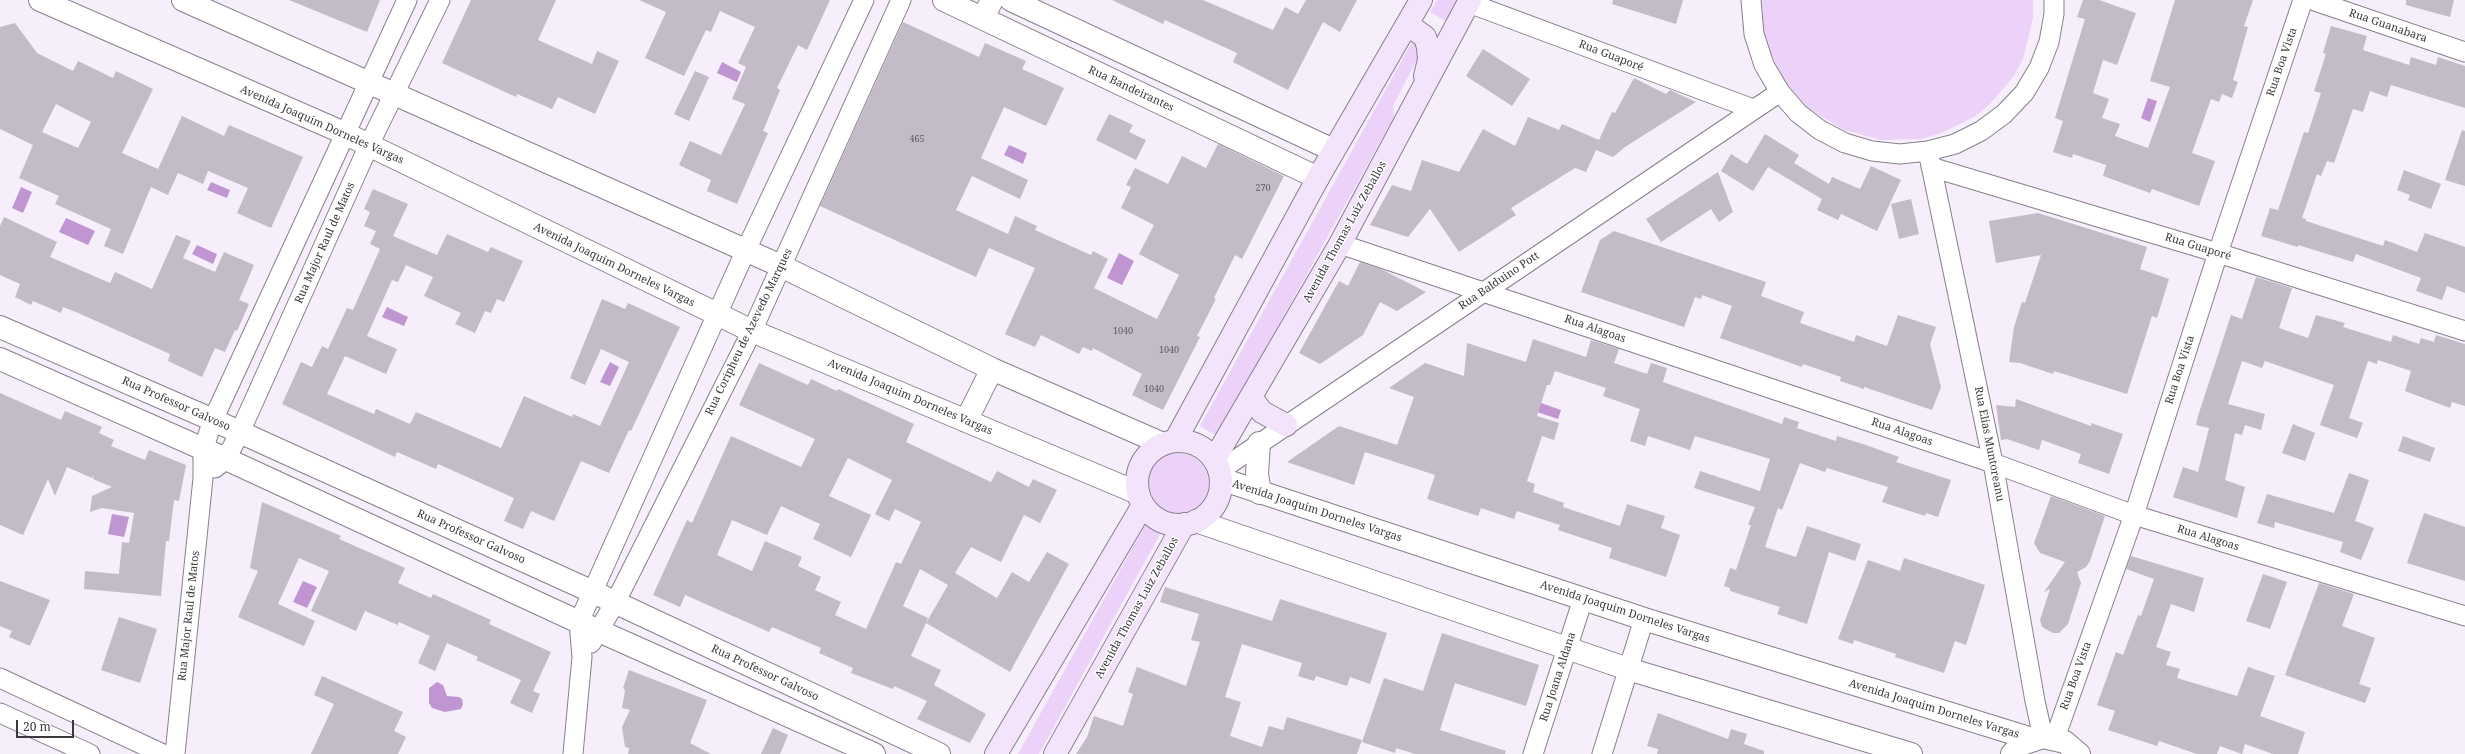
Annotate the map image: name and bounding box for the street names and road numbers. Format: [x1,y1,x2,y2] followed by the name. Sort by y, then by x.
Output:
[2347,6,2429,46] street label: Rua Guanabara
[2264,26,2300,98] street label: Rua Boa Vista
[1577,38,1645,74] street label: Rua Guaporé
[1086,63,1176,115] street label: Rua Bandeirantes
[238,83,406,167] street label: Avenida Joaquim Dorneles Vargas
[1301,159,1389,305] street label: Avenida Thomas Luiz Zeballos
[292,180,358,306] street label: Rua Major Raul de Matos
[531,220,697,310] street label: Avenida Joaquim Dorneles Vargas
[2163,231,2233,263] street label: Rua Guaporé
[703,247,795,417] street label: Rua Coripheu de Azevedo Marques
[1456,249,1542,313] street label: Rua Balduino Pott
[1563,312,1627,346] street label: Rua Alagoas
[2163,334,2197,406] street label: Rua Boa Vista
[826,356,994,438] street label: Avenida Joaquim Dorneles Vargas
[120,374,232,434] street label: Rua Professor Galvoso
[1971,385,2007,503] street label: Rua Elias Muntoreanu
[1870,415,1934,449] street label: Rua Alagoas
[1231,477,1403,545] street label: Avenida Joaquim Dorneles Vargas
[415,507,527,567] street label: Rua Professor Galvoso
[2175,522,2241,554] street label: Rua Alagoas
[1093,535,1181,681] street label: Avenida Thomas Luiz Zeballos
[176,550,202,682] street label: Rua Major Raul de Matos
[1539,578,1711,646] street label: Avenida Joaquim Dorneles Vargas
[1537,631,1579,723] street label: Rua Joana Aldana
[2058,640,2094,712] street label: Rua Boa Vista
[709,642,821,704] street label: Rua Professor Galvoso
[1847,677,2021,741] street label: Avenida Joaquim Dorneles Vargas

